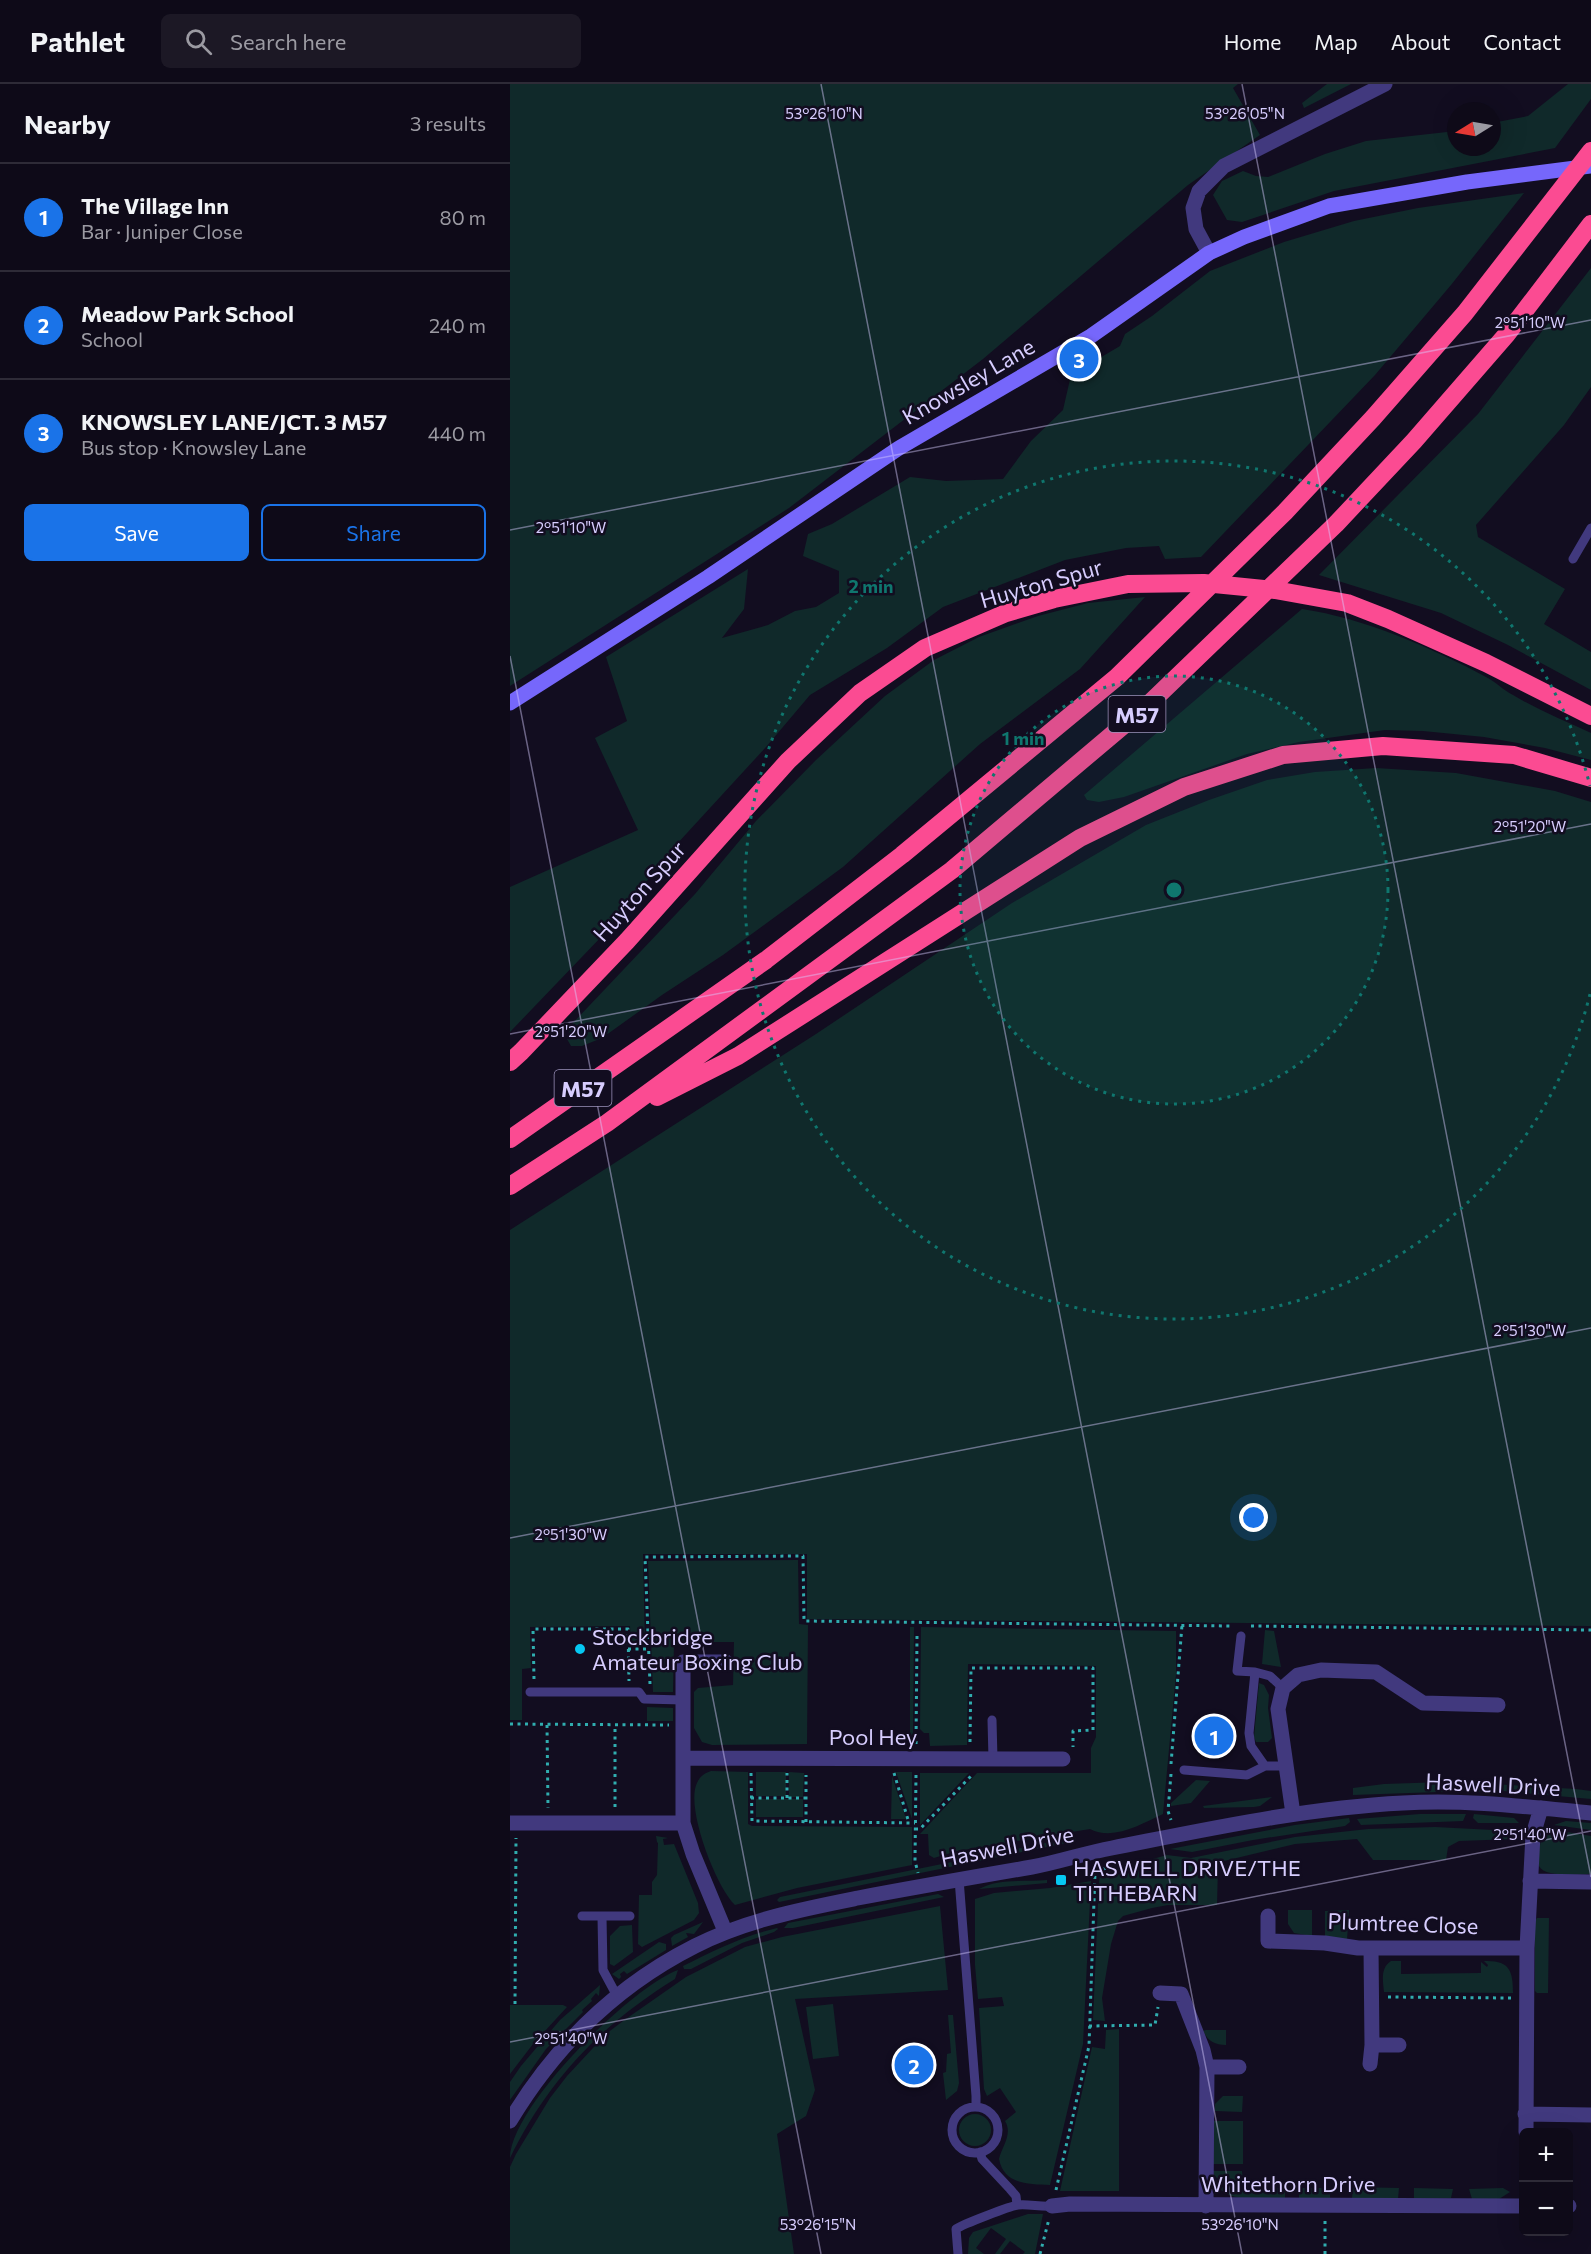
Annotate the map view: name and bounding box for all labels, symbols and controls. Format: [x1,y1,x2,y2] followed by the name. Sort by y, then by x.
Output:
[161,14,581,68] search box
[30,24,125,58] text: Pathlet
[182,25,215,58] icon: search
[230,28,346,55] text: Search here
[1224,29,1281,54] text: Home
[1314,29,1358,54] text: Map
[1391,29,1450,54] text: About
[1483,29,1561,54] text: Contact
[1447,102,1501,156] north arrow
[785,104,863,122] text: 53°26'10"N
[1205,104,1285,122] text: 53°26'05"N
[24,108,111,139] text: Nearby
[410,111,486,135] text: 3 results
[81,192,229,219] text: The Village Inn
[39,205,48,229] text: 1
[440,205,486,229] text: 80 m
[81,219,243,243] text: Bar · Juniper Close
[81,300,294,327] text: Meadow Park School
[38,313,49,337] text: 2
[429,313,486,337] text: 240 m
[1495,313,1565,331] text: 2°51'10"W
[81,327,143,351] text: School
[897,332,1039,430] street label: Knowsley Lane
[1060,336,1098,382] pin: 3
[81,408,387,435] text: KNOWSLEY LANE/JCT. 3 M57
[38,421,49,445] text: 3
[428,421,486,445] text: 440 m
[81,435,306,459] text: Bus stop · Knowsley Lane
[24,504,249,561] button: Save
[261,504,486,561] button: Share
[536,518,606,536] text: 2°51'10"W
[977,553,1105,613] street label: Huyton Spur
[849,575,893,597] text: 2 min
[1108,696,1166,732] road number: M57
[1002,727,1044,749] text: 1 min
[1494,817,1566,835] text: 2°51'20"W
[587,835,691,947] street label: Huyton Spur
[1164,880,1184,900] centre of rings
[535,1022,607,1040] text: 2°51'20"W
[554,1070,611,1106] road number: M57
[1494,1321,1566,1339] text: 2°51'30"W
[1239,1503,1268,1532] your location
[535,1525,607,1543] text: 2°51'30"W
[592,1623,803,1675] place label: Stockbridge Amateur Boxing Club
[573,1642,587,1656] marker: Stockbridge Amateur Boxing Club
[1194,1714,1234,1758] pin: 1
[829,1723,917,1750] street label: Pool Hey
[1425,1767,1561,1801] street label: Haswell Drive
[938,1820,1076,1872] street label: Haswell Drive
[1493,1825,1567,1843] text: 2°51'40"W
[1073,1854,1301,1906] place label: HASWELL DRIVE/THE TITHEBARN
[1054,1873,1068,1887] marker: HASWELL DRIVE/THE TITHEBARN
[1327,1907,1479,1939] street label: Plumtree Close
[534,2029,608,2047] text: 2°51'40"W
[894,2042,934,2088] pin: 2
[1519,2128,1573,2236] map controls
[1519,2128,1573,2182] button: +
[1201,2170,1375,2197] street label: Whitethorn Drive
[1519,2182,1573,2236] button: −
[780,2215,856,2233] text: 53°26'15"N
[1201,2215,1279,2233] text: 53°26'10"N

